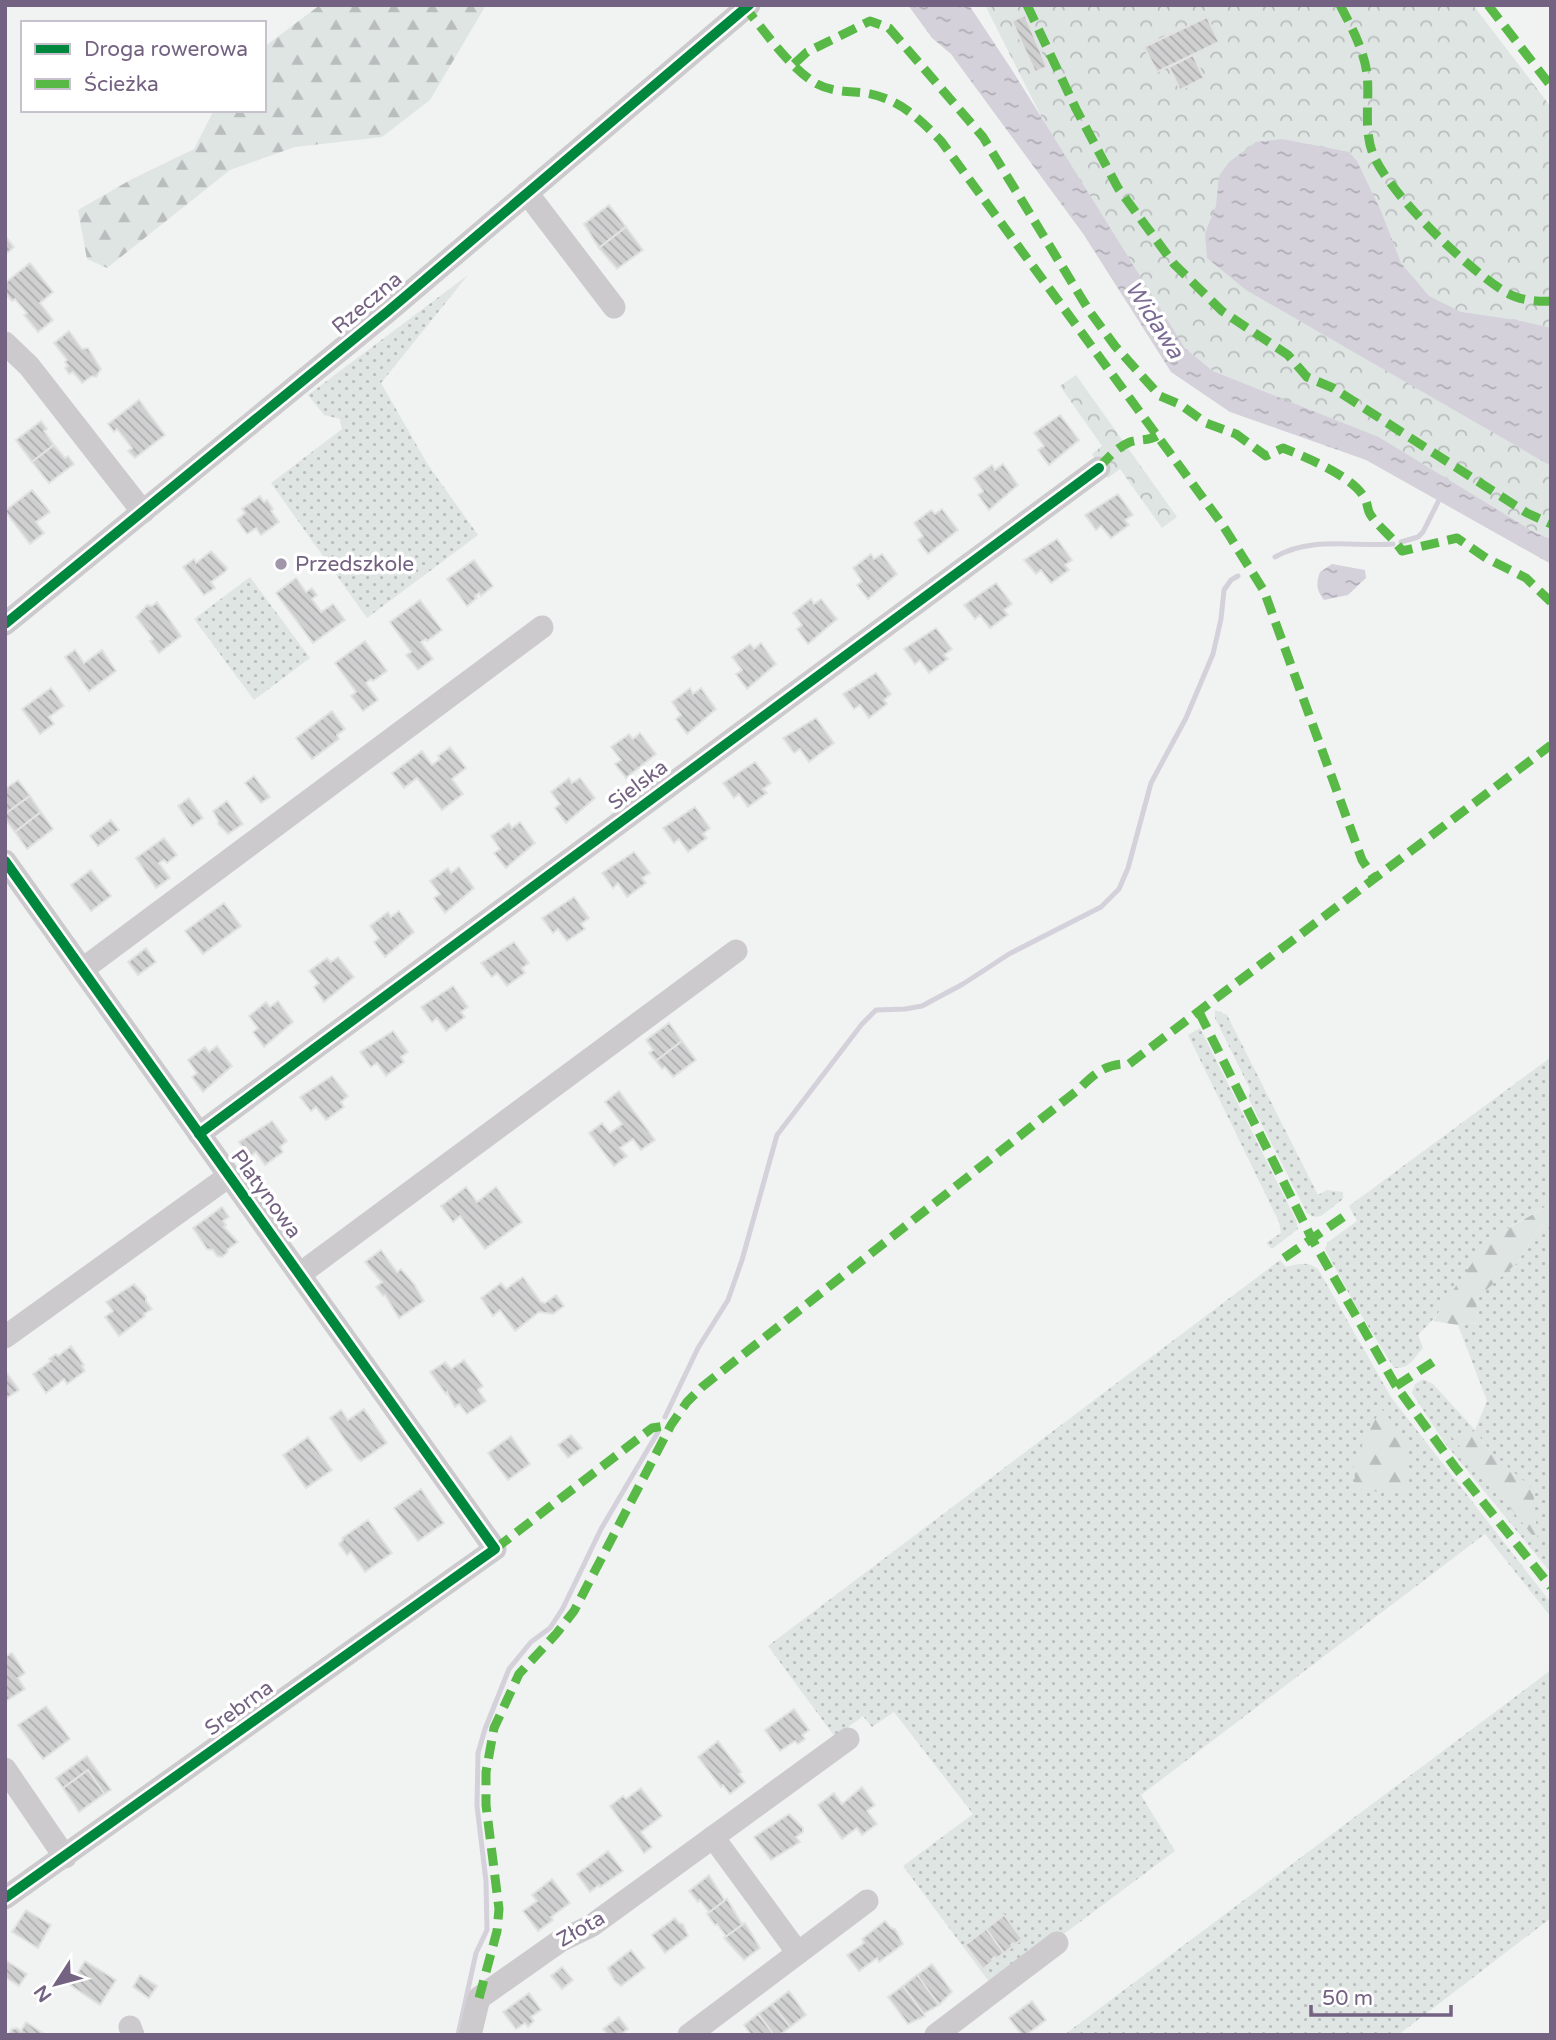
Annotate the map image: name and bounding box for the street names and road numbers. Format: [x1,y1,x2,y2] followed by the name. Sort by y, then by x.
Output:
[327,267,407,339] street label: Rzeczna
[603,754,673,816] street label: Sielska
[225,1145,307,1243] street label: Platynowa
[200,1675,278,1741] street label: Srebrna
[553,1905,609,1953] street label: Złota

